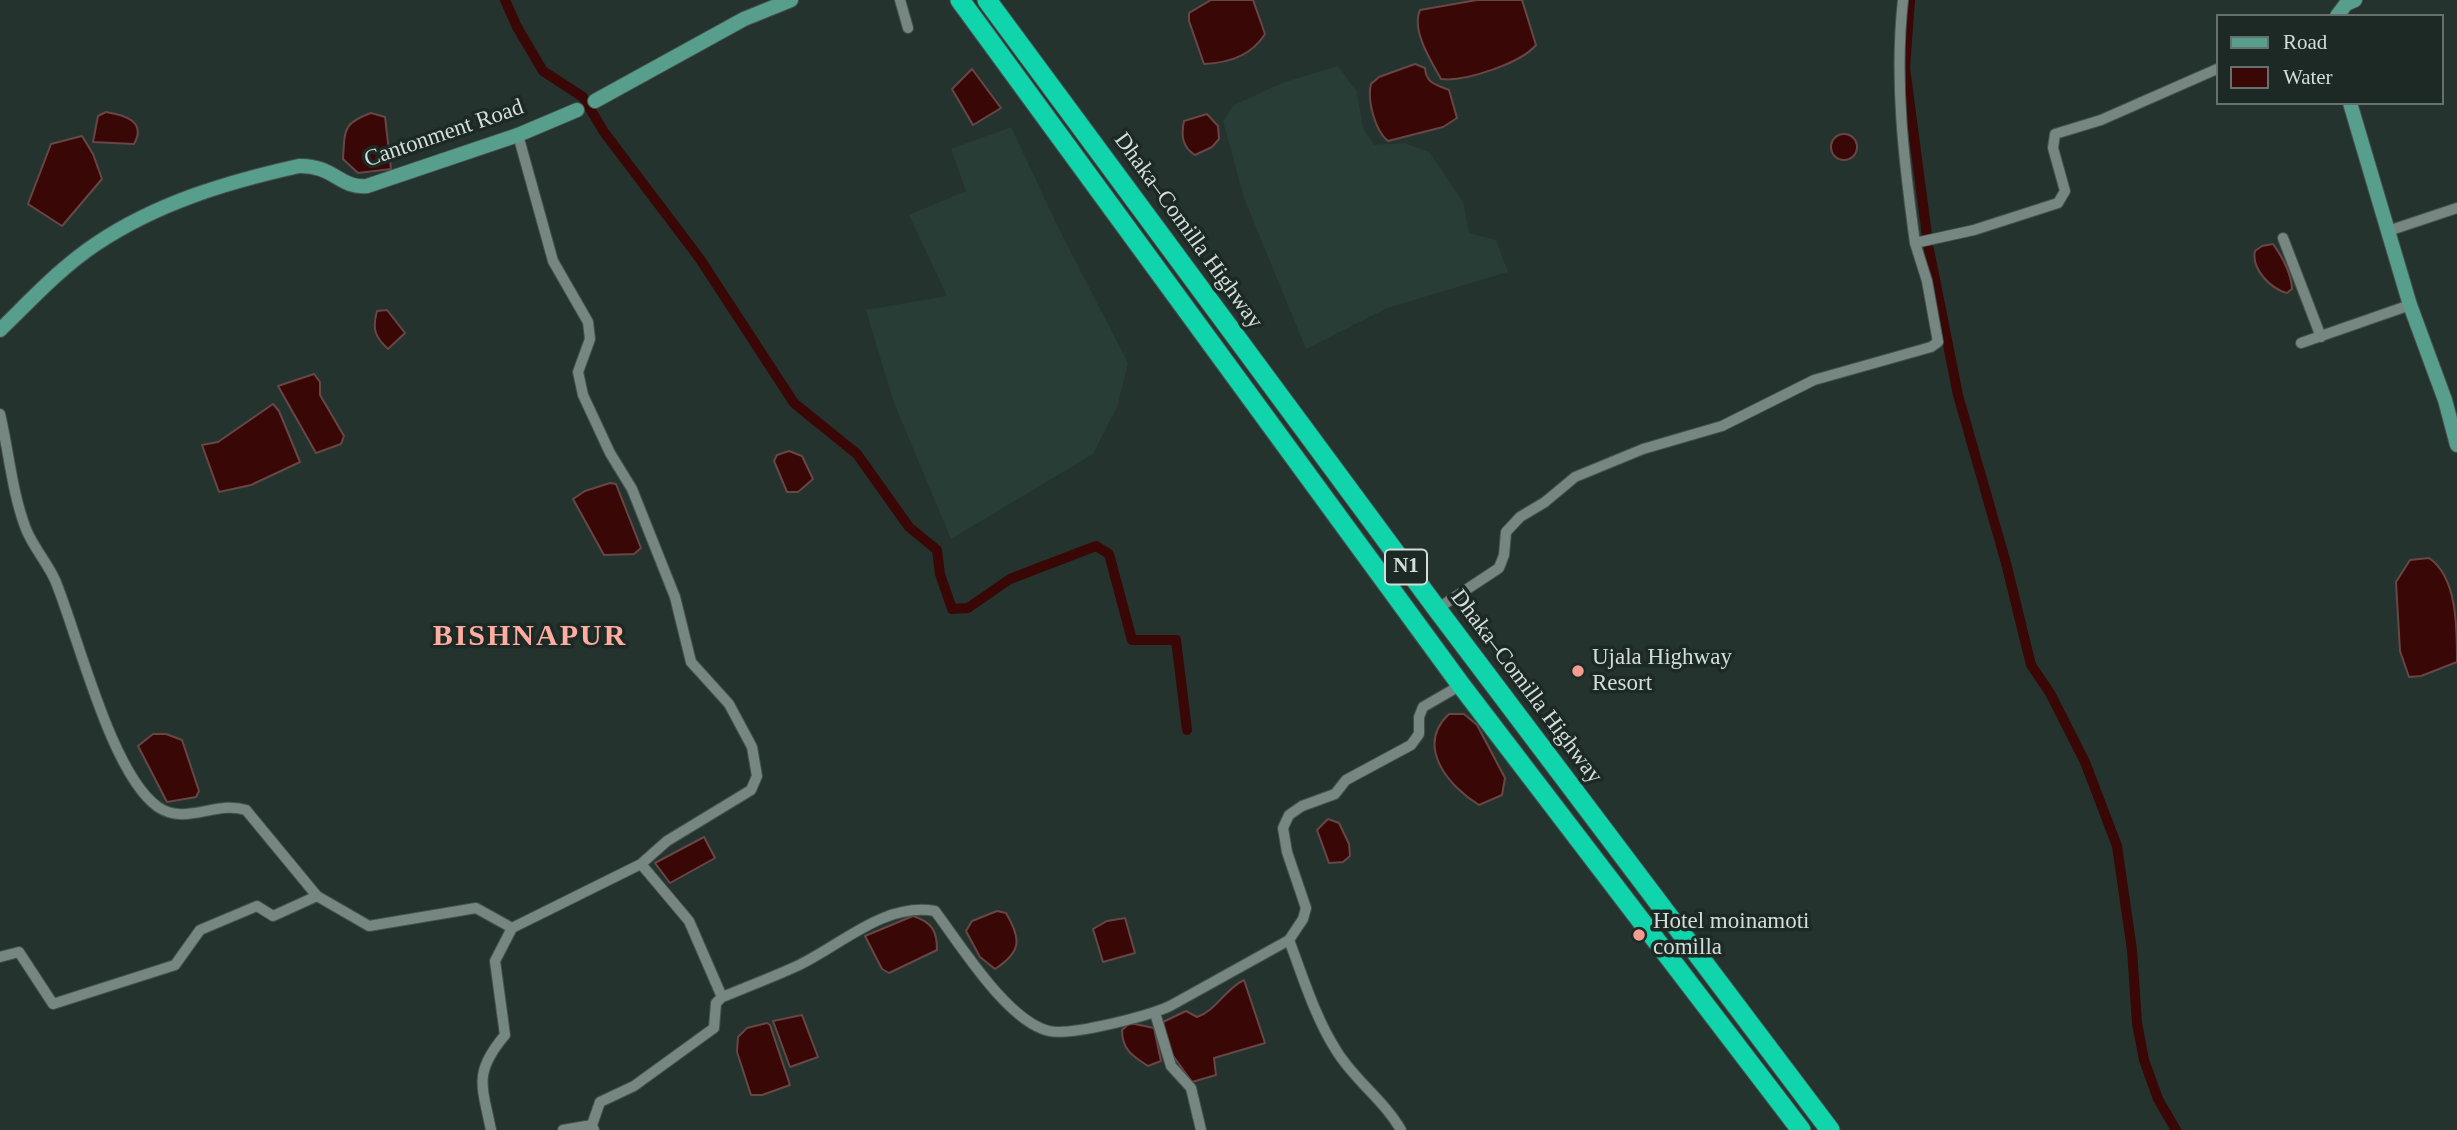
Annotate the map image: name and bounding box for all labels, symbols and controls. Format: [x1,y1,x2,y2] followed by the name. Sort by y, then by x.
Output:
[2216,14,2443,105] legend
[2283,30,2327,54] text: Road
[2283,65,2333,89] text: Water
[361,94,527,174] street label: Cantonment Road
[1108,128,1268,334] street label: Dhaka–Comilla Highway
[1385,550,1427,584] road number: N1
[1444,585,1608,789] street label: Dhaka–Comilla Highway
[434,619,626,655] district label: BISHNAPUR
[1592,644,1732,698] place label: Ujala Highway Resort
[1570,663,1586,679] marker: Ujala Highway Resort
[1653,908,1810,962] place label: Hotel moinamoti comilla
[1631,927,1647,943] marker: Hotel moinamoti comilla

